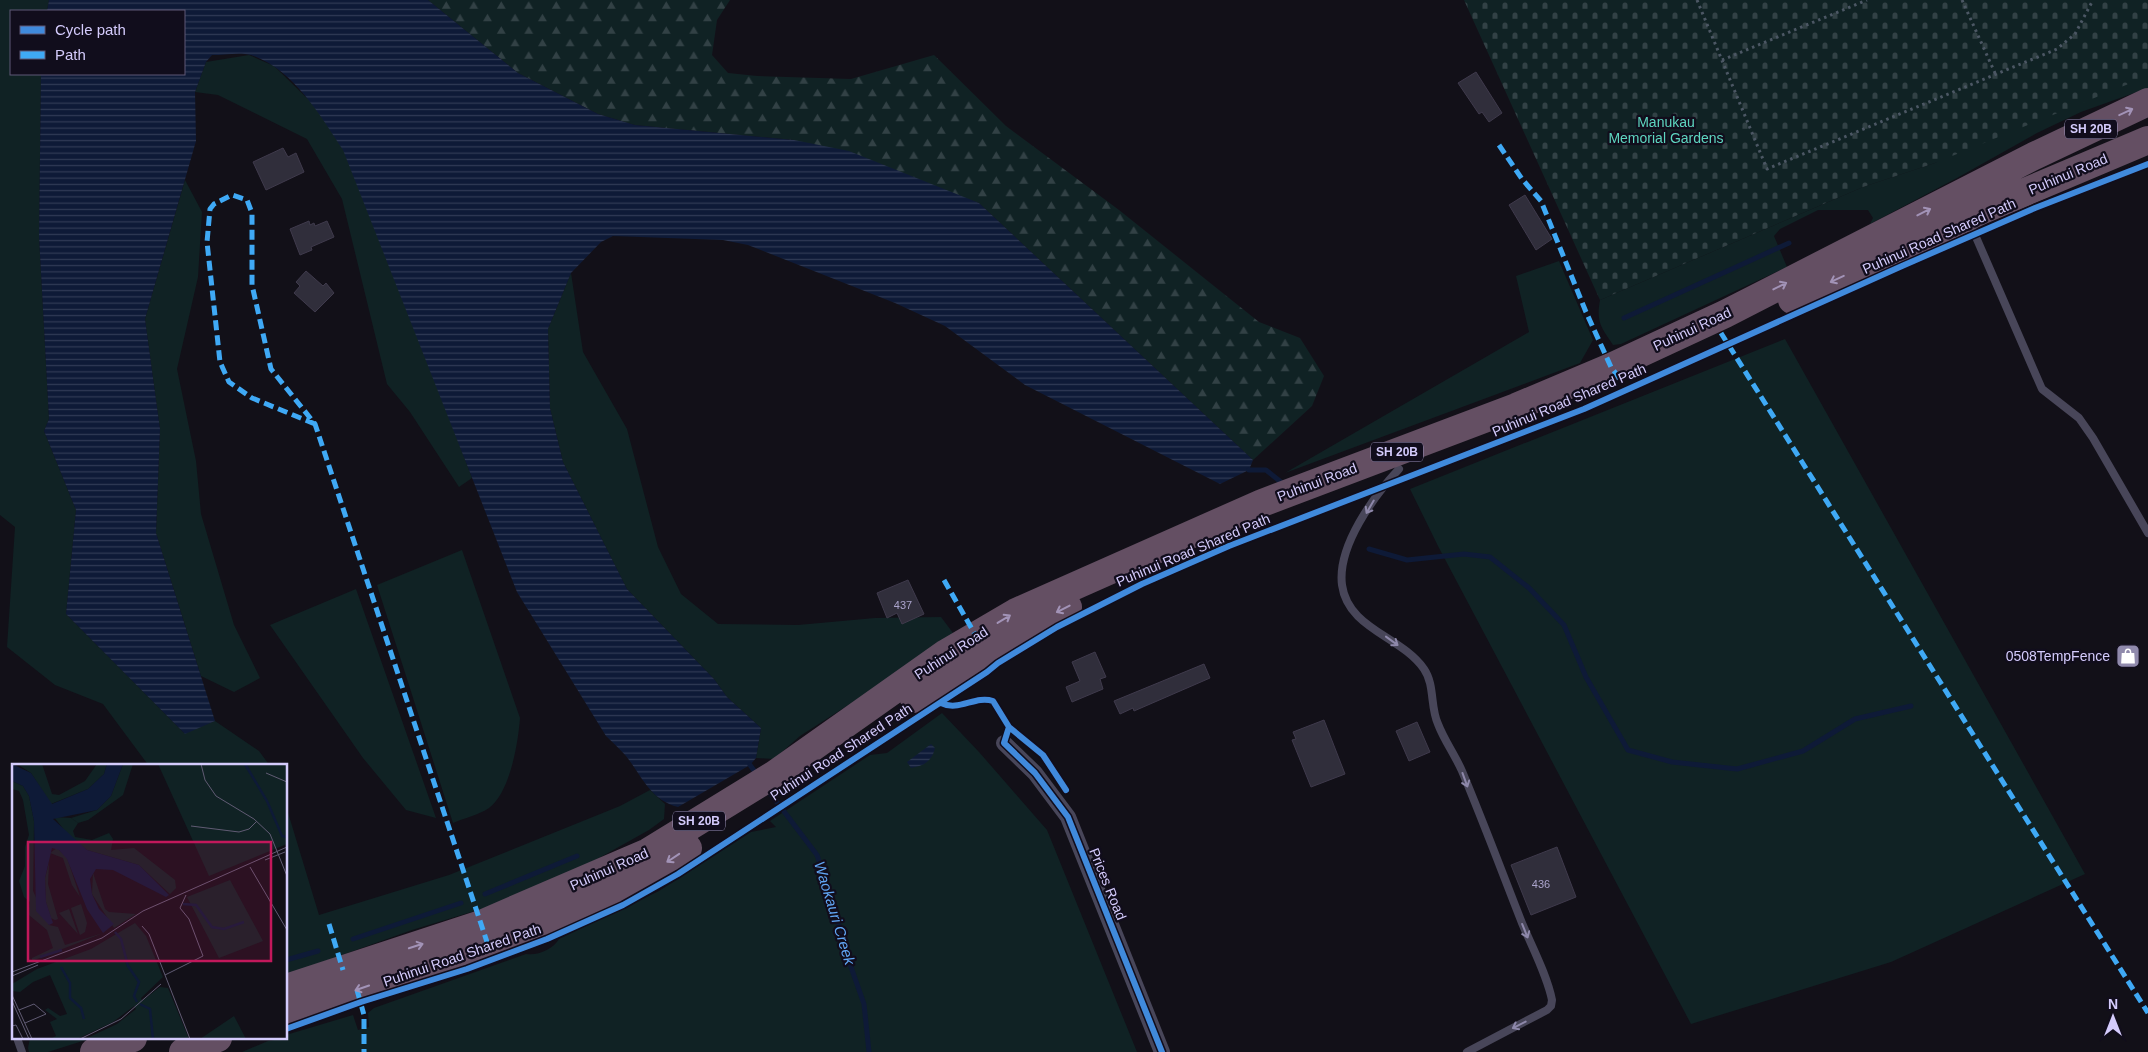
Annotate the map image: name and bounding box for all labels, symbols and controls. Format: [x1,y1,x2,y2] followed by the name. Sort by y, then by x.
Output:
[10,10,185,75] legend
[55,21,126,38] text: Cycle path
[55,46,86,63] text: Path
[2118,107,2133,116] one-way arrow
[1608,114,1724,146] park label: Manukau Memorial Gardens
[2065,120,2117,138] road number: SH 20B
[2026,150,2110,198] street label: Puhinui Road
[1860,195,2018,277] street label: Puhinui Road Shared Path
[1917,207,1932,217] one-way arrow
[1829,274,1844,284] one-way arrow
[1772,281,1787,291] one-way arrow
[1651,304,1733,354] street label: Puhinui Road
[1490,360,1648,440] street label: Puhinui Road Shared Path
[1371,442,1423,462] road number: SH 20B
[1275,459,1359,505] street label: Puhinui Road
[1365,500,1375,515] one-way arrow
[1114,510,1272,590] street label: Puhinui Road Shared Path
[894,599,912,611] house number: 437
[1056,605,1071,614] one-way arrow
[996,613,1010,623] one-way arrow
[911,623,991,683] street label: Puhinui Road
[1385,636,1399,646] one-way arrow
[2115,643,2141,669] shop icon: 0508TempFence
[2006,648,2110,664] place label: 0508TempFence
[767,700,915,804] street label: Puhinui Road Shared Path
[12,764,288,1040] inset map
[1461,772,1470,787] one-way arrow
[673,811,725,830] road number: SH 20B
[567,845,651,893] street label: Puhinui Road
[1086,846,1130,922] street label: Prices Road
[666,853,680,863] one-way arrow
[811,859,859,968] water label: Waokauri Creek
[1532,878,1550,890] house number: 436
[381,920,543,990] street label: Puhinui Road Shared Path
[1521,923,1531,938] one-way arrow
[408,941,423,950] one-way arrow
[355,984,371,993] one-way arrow
[2088,992,2138,1042] north arrow
[2108,996,2118,1012] text: N
[1512,1020,1527,1030] one-way arrow

